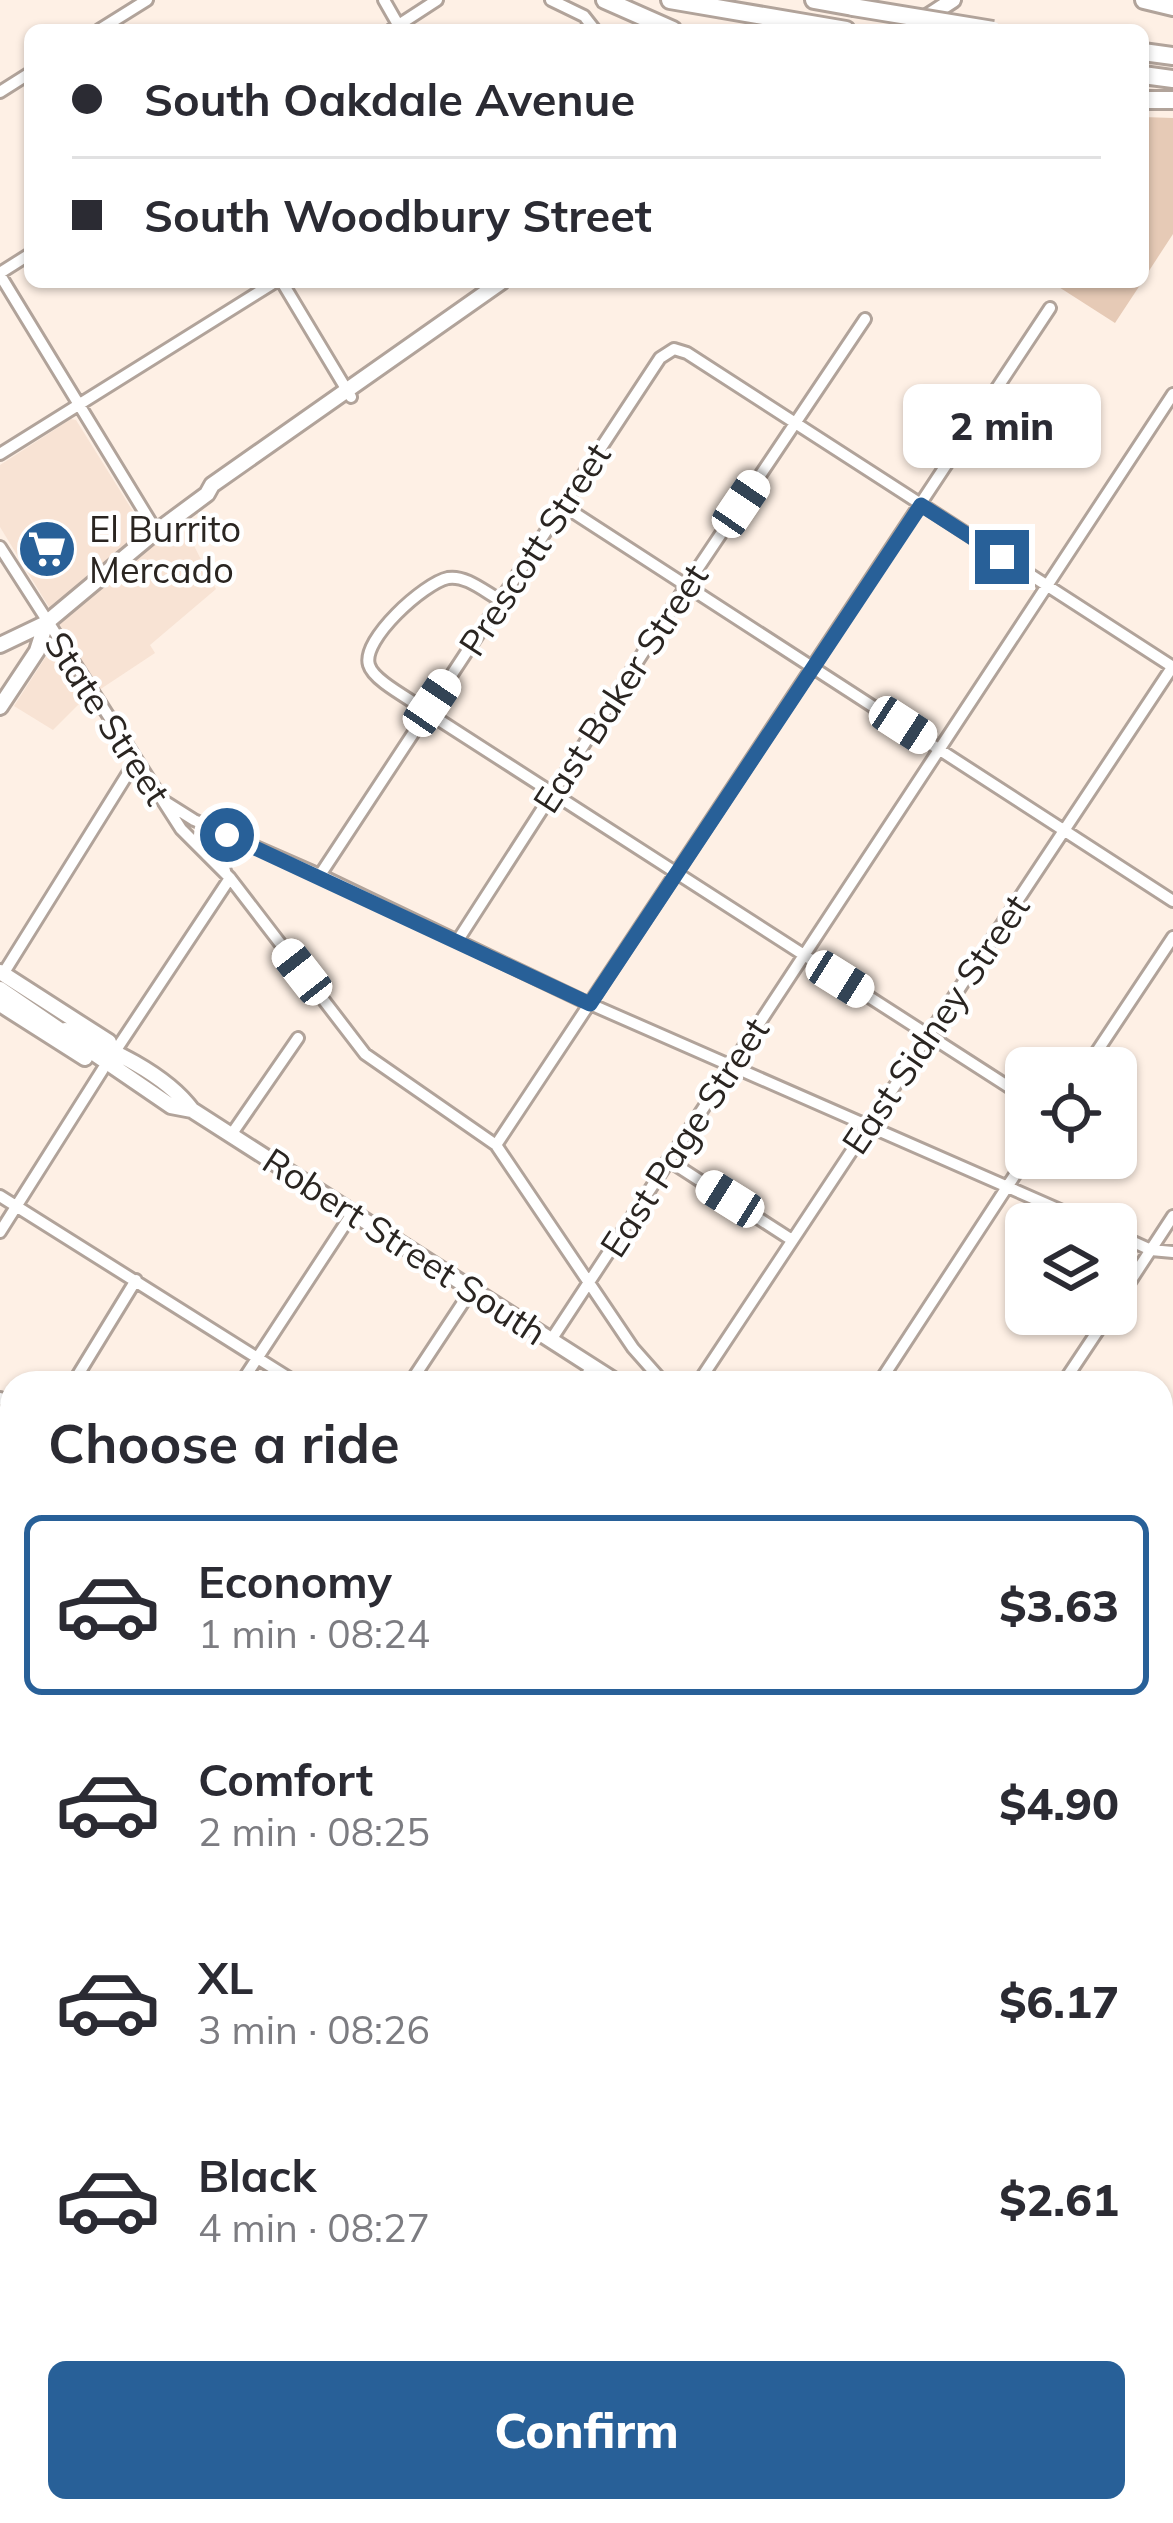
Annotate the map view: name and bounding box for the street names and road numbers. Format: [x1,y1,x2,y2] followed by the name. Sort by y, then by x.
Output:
[448,434,620,664] street label: Prescott Street
[523,555,717,821] street label: East Baker Street
[35,623,181,813] street label: State Street
[832,886,1038,1162] street label: East Sidney Street
[590,1009,778,1265] street label: East Page Street
[255,1138,555,1354] street label: Robert Street South

